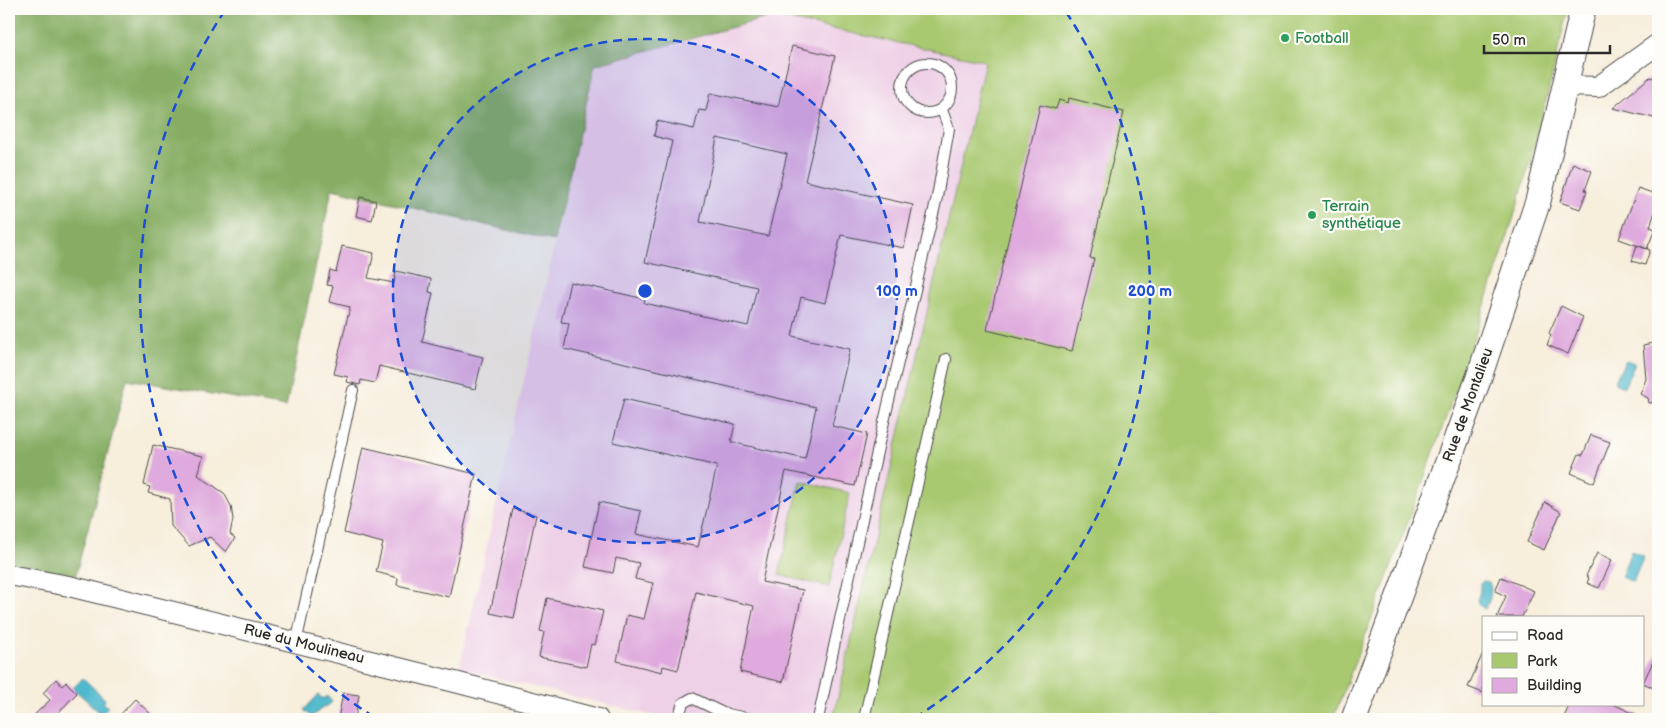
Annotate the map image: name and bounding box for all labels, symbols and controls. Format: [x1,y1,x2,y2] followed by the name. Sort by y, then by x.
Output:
[1484,22,1611,54] scale bar
[1295,29,1349,48] place label: Football
[1492,31,1526,50] text: 50 m
[1279,32,1291,44] marker: Football
[1322,197,1401,233] place label: Terrain synthétique
[1306,209,1318,221] marker: Terrain synthétique
[636,282,654,300] centre of rings
[876,282,918,301] text: 100 m
[1128,282,1172,301] text: 200 m
[1439,345,1497,465] street label: Rue de Montalieu
[1482,616,1644,706] legend
[242,620,366,668] street label: Rue du Moulineau
[1527,626,1563,645] text: Road
[1527,652,1558,671] text: Park
[1527,676,1582,695] text: Building

